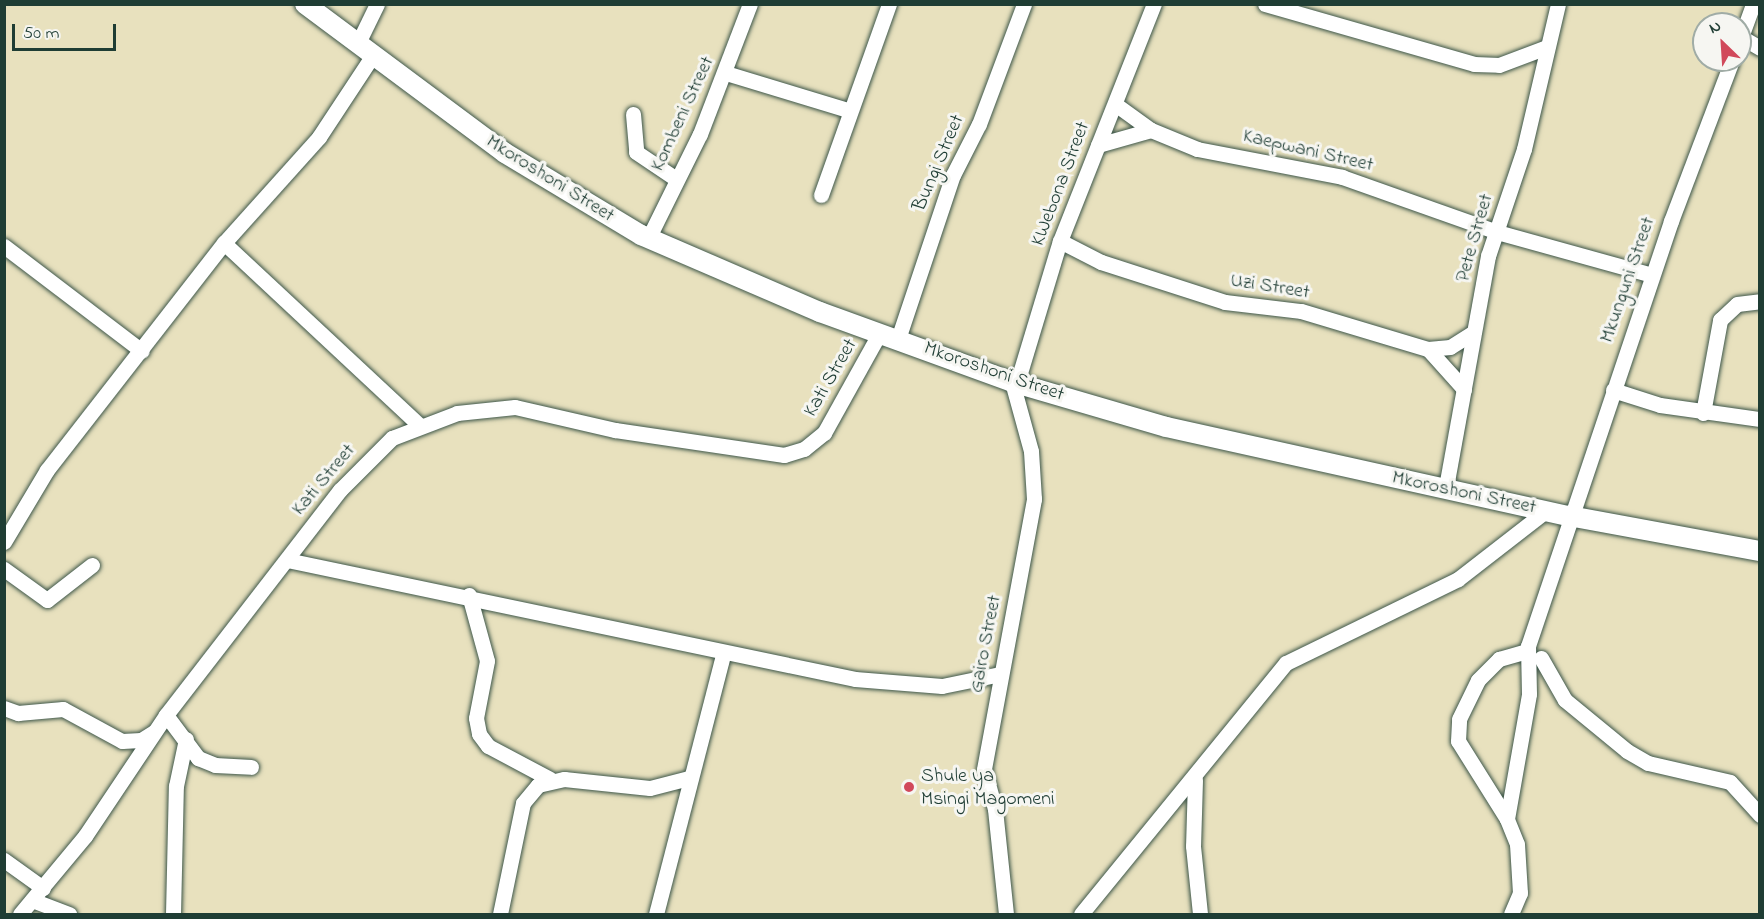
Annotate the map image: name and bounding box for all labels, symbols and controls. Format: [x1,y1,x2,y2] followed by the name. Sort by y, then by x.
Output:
[15,12,118,50] scale bar
[1692,12,1752,72] north arrow
[1705,14,1725,41] text: N
[23,21,60,47] text: 50 m
[646,53,720,175] street label: Kombeni Street
[908,111,970,215] street label: Bungi Street
[1026,118,1096,250] street label: KWebona Street
[1240,124,1376,178] street label: Kaepwani Street
[481,130,619,228] street label: Mkoroshoni Street
[1451,191,1499,285] street label: Pete Street
[1595,214,1661,346] street label: Mkunguni Street
[1229,269,1311,305] street label: Uzi Street
[799,335,863,421] street label: Kati Street
[921,337,1067,407] street label: Mkoroshoni Street
[287,439,361,521] street label: Kati Street
[1390,466,1538,520] street label: Mkoroshoni Street
[965,593,1007,695] street label: Gairo Street
[921,764,1055,811] place label: Shule ya Msingi Magomeni
[902,780,916,794] marker: Shule ya Msingi Magomeni

